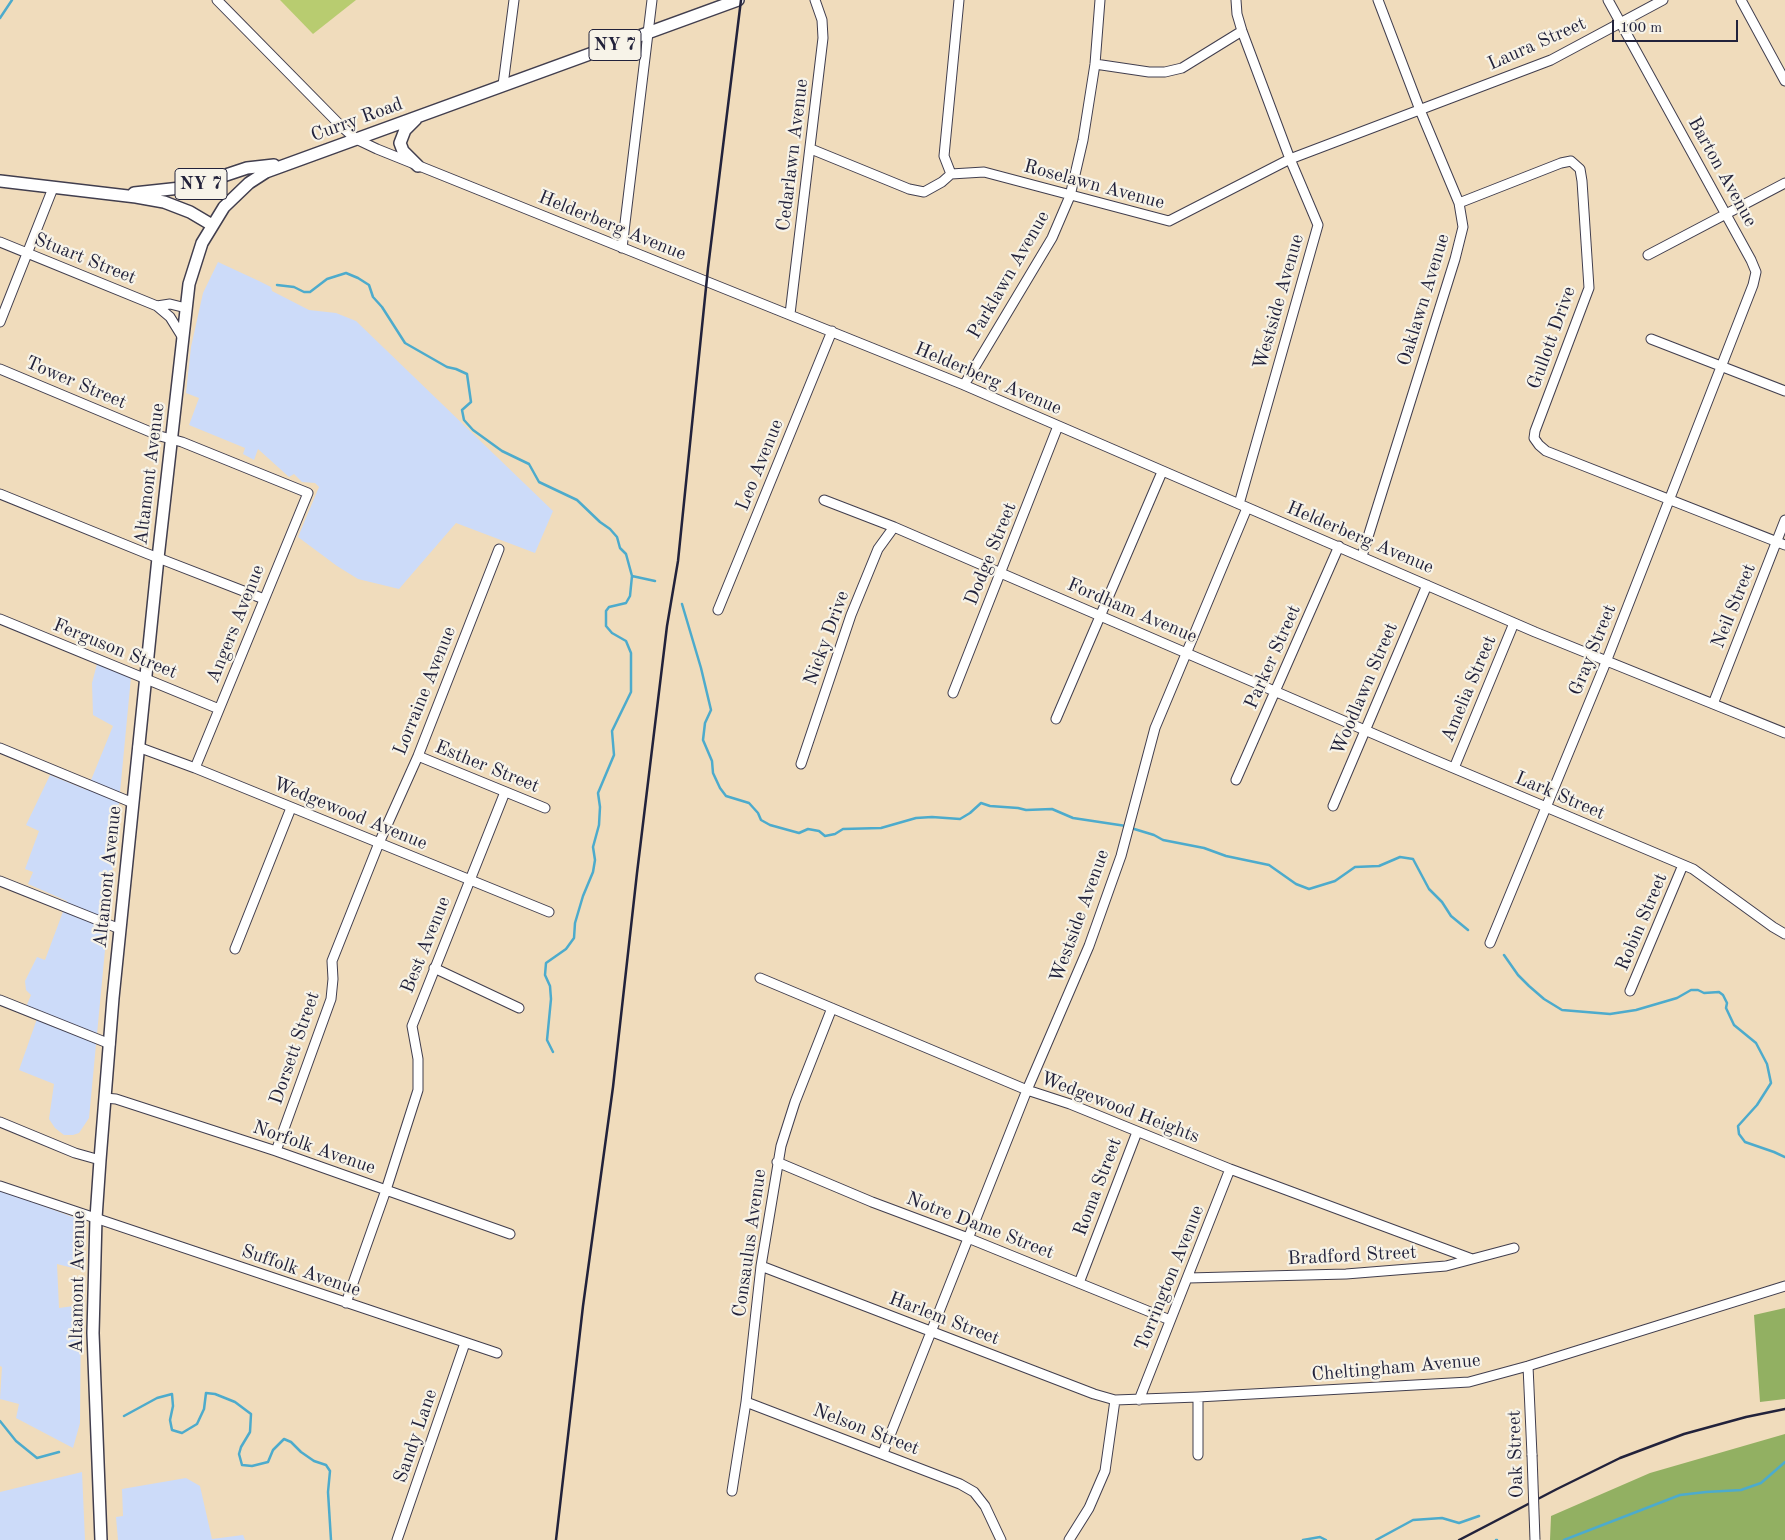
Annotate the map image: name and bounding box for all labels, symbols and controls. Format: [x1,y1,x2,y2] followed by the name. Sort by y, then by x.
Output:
[1615,10,1741,42] scale bar
[1484,12,1590,76] street label: Laura Street
[1620,21,1662,36] text: 100 m
[589,30,641,60] road number: NY 7
[772,78,814,232] street label: Cedarlawn Avenue
[308,93,406,147] street label: Curry Road
[1682,113,1762,231] street label: Barton Avenue
[1021,155,1167,215] street label: Roselawn Avenue
[175,168,227,200] road number: NY 7
[535,186,689,266] street label: Helderberg Avenue
[963,207,1055,343] street label: Parklawn Avenue
[31,228,139,290] street label: Stuart Street
[1393,231,1455,369] street label: Oaklawn Avenue
[1249,232,1309,372] street label: Westside Avenue
[1523,283,1581,393] street label: Gullott Drive
[911,338,1065,420] street label: Helderberg Avenue
[22,352,130,414] street label: Tower Street
[130,402,170,546] street label: Altamont Avenue
[731,416,789,514] street label: Leo Avenue
[1283,497,1437,579] street label: Helderberg Avenue
[960,499,1022,609] street label: Dodge Street
[1707,560,1761,652] street label: Neil Street
[202,562,270,686] street label: Angers Avenue
[1064,573,1200,649] street label: Fordham Avenue
[799,588,855,688] street label: Nicky Drive
[1564,601,1622,699] street label: Gray Street
[1240,602,1306,712] street label: Parker Street
[50,614,180,684] street label: Ferguson Street
[1327,619,1403,759] street label: Woodlawn Street
[389,623,461,759] street label: Lorraine Avenue
[1436,632,1502,746] street label: Amelia Street
[431,736,543,798] street label: Esther Street
[1512,767,1608,825] street label: Lark Street
[270,773,430,855] street label: Wedgewood Avenue
[89,805,127,949] street label: Altamont Avenue
[1045,846,1115,986] street label: Westside Avenue
[1611,870,1673,974] street label: Robin Street
[396,893,456,997] street label: Best Avenue
[265,989,325,1107] street label: Dorsett Street
[1037,1067,1203,1149] street label: Wedgewood Heights
[250,1116,378,1180] street label: Norfolk Avenue
[1069,1135,1127,1239] street label: Roma Street
[728,1167,772,1319] street label: Consaulus Avenue
[903,1187,1057,1265] street label: Notre Dame Street
[1130,1202,1210,1354] street label: Torrington Avenue
[65,1210,91,1354] street label: Altamont Avenue
[238,1240,364,1302] street label: Suffolk Avenue
[1287,1241,1417,1271] street label: Bradford Street
[885,1287,1003,1351] street label: Harlem Street
[1310,1349,1482,1387] street label: Cheltingham Avenue
[389,1386,443,1486] street label: Sandy Lane
[810,1399,922,1461] street label: Nelson Street
[1503,1410,1529,1498] street label: Oak Street

